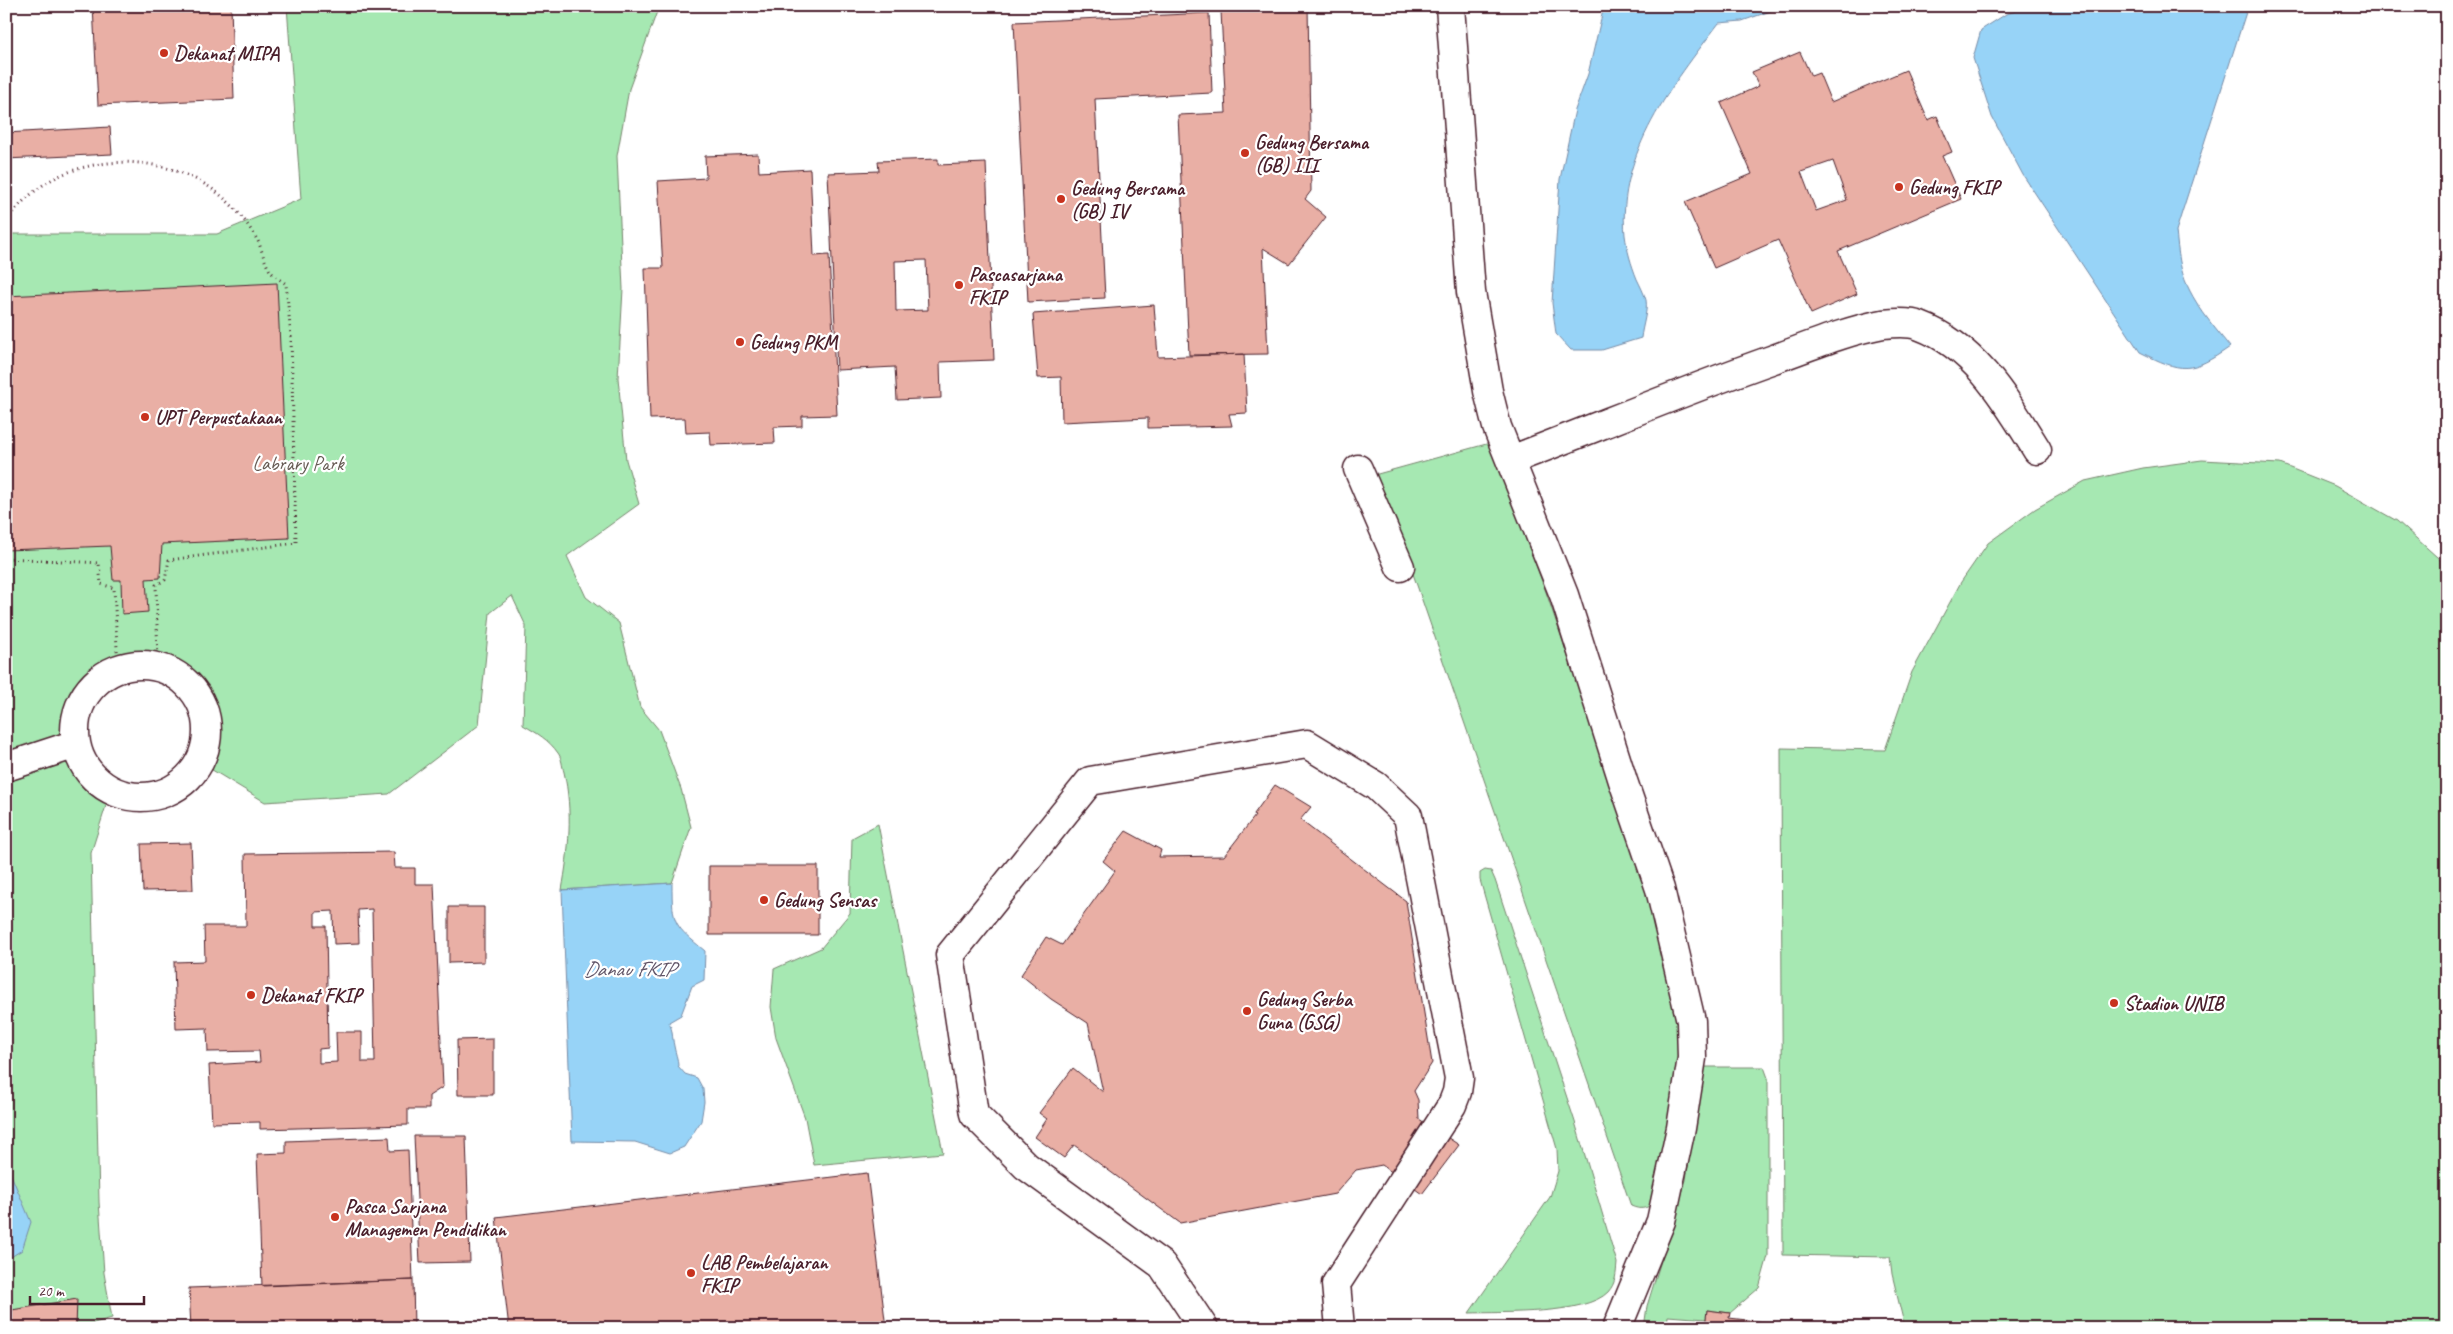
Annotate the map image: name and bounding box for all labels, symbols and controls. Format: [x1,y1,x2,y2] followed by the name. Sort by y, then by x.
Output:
[174,41,280,66] place label: Dekanat MIPA
[158,47,170,59] marker: Dekanat MIPA
[1255,130,1370,178] place label: Gedung Bersama (GB) III
[1239,147,1251,159] marker: Gedung Bersama (GB) III
[1909,175,2003,200] place label: Gedung FKIP
[1071,176,1186,224] place label: Gedung Bersama (GB) IV
[1893,181,1905,193] marker: Gedung FKIP
[1055,193,1067,205] marker: Gedung Bersama (GB) IV
[969,262,1064,310] place label: Pascasarjana FKIP
[953,279,965,291] marker: Pascasarjana FKIP
[750,330,839,355] place label: Gedung PKM
[734,336,746,348] marker: Gedung PKM
[155,405,284,430] place label: UPT Perpustakaan
[139,411,151,423] marker: UPT Perpustakaan
[252,451,345,476] park label: Labrary Park
[774,888,878,913] place label: Gedung Sensas
[758,894,770,906] marker: Gedung Sensas
[584,956,680,982] water label: Danau FKIP
[261,983,365,1008] place label: Dekanat FKIP
[1257,987,1354,1035] place label: Gedung Serba Guna (GSG)
[245,989,257,1001] marker: Dekanat FKIP
[2124,991,2225,1016] place label: Stadion UNIB
[2108,997,2120,1009] marker: Stadion UNIB
[1241,1005,1253,1017] marker: Gedung Serba Guna (GSG)
[345,1194,508,1242] place label: Pasca Sarjana Managemen Pendidikan
[329,1211,341,1223] marker: Pasca Sarjana Managemen Pendidikan
[701,1250,829,1298] place label: LAB Pembelajaran FKIP
[685,1267,697,1279] marker: LAB Pembelajaran FKIP
[30,1274,144,1306] scale bar
[38,1282,65,1301] text: 20 m

